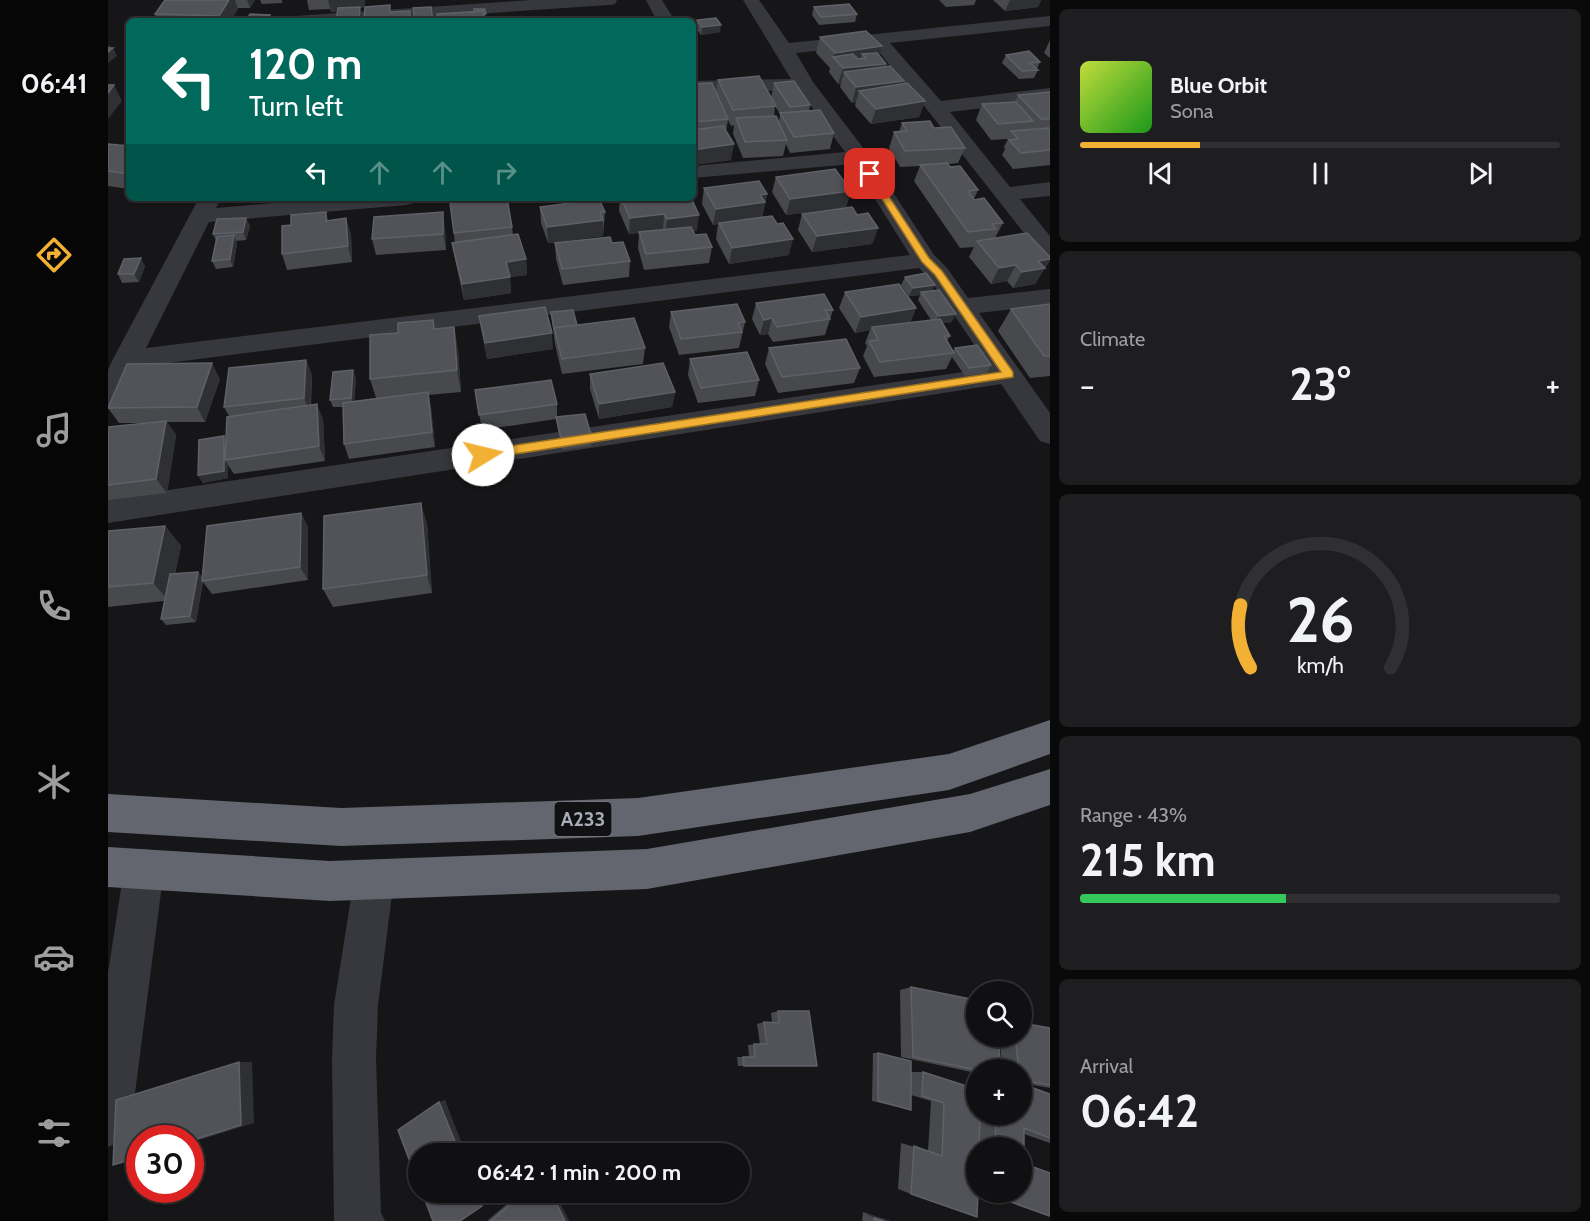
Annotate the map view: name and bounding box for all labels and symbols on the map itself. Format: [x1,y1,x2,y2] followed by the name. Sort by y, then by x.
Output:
[844,148,895,199] pin
[451,423,515,487] position arrow
[554,802,612,836] road number: A233
[126,1125,204,1203] speed limit sign: 30

